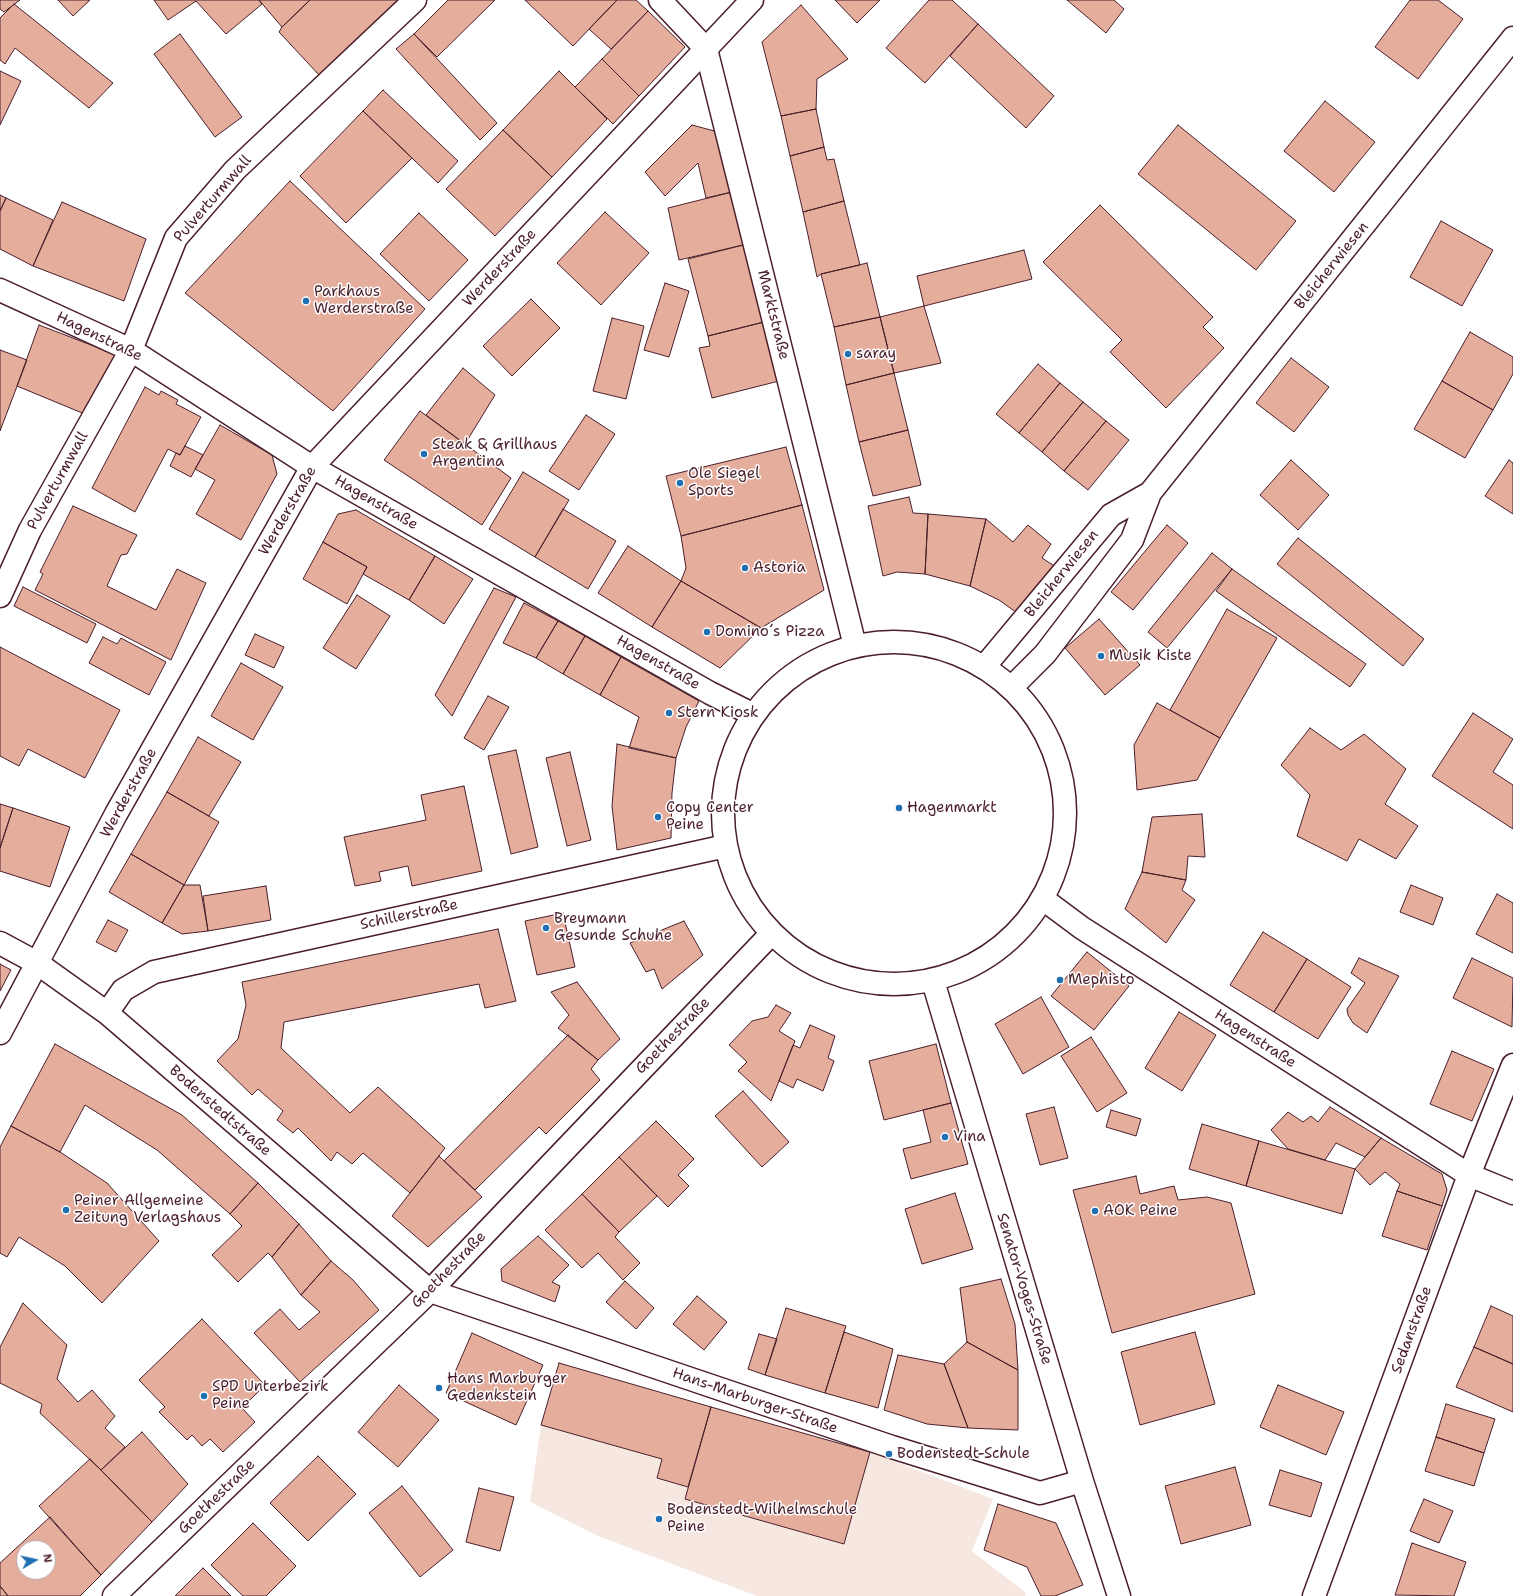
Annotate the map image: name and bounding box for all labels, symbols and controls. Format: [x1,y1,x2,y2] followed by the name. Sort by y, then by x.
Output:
[170,152,256,246] street label: Pulverturmwall
[1291,219,1373,313] street label: Bleicherwiesen
[459,225,541,311] street label: Werderstraße
[753,268,793,362] street label: Marktstraße
[314,283,414,318] place label: Parkhaus Werderstraße
[301,296,311,306] marker: Parkhaus Werderstraße
[53,308,145,366] street label: Hagenstraße
[856,345,896,363] place label: saray
[843,349,853,359] marker: saray
[24,429,92,533] street label: Pulverturmwall
[432,436,557,471] place label: Steak & Grillhaus Argentina
[419,449,429,459] marker: Steak & Grillhaus Argentina
[255,463,321,559] street label: Werderstraße
[688,465,760,500] place label: Ole Siegel Sports
[331,472,421,534] street label: Hagenstraße
[675,478,685,488] marker: Ole Siegel Sports
[1021,527,1103,621] street label: Bleicherwiesen
[753,559,806,577] place label: Astoria
[740,563,750,573] marker: Astoria
[715,623,825,641] place label: Domino´s Pizza
[702,627,712,637] marker: Domino´s Pizza
[613,632,703,694] street label: Hagenstraße
[1109,647,1192,665] place label: Musik Kiste
[1096,651,1106,661] marker: Musik Kiste
[677,704,759,722] place label: Stern Kiosk
[664,708,674,718] marker: Stern Kiosk
[97,745,161,841] street label: Werderstraße
[666,799,754,834] place label: Copy Center Peine
[907,799,997,817] place label: Hagenmarkt
[894,803,904,813] marker: Hagenmarkt
[653,812,663,822] marker: Copy Center Peine
[358,896,460,934] street label: Schillerstraße
[554,910,672,945] place label: Breymann Gesunde Schuhe
[541,923,551,933] marker: Breymann Gesunde Schuhe
[1068,971,1134,989] place label: Mephisto
[1055,975,1065,985] marker: Mephisto
[632,994,714,1078] street label: Goethestraße
[1211,1006,1299,1072] street label: Hagenstraße
[165,1062,275,1160] street label: Bodenstedtstraße
[953,1128,986,1146] place label: Vina
[940,1132,950,1142] marker: Vina
[74,1192,221,1227] place label: Peiner Allgemeine Zeitung Verlagshaus
[1103,1202,1178,1220] place label: AOK Peine
[61,1205,71,1215] marker: Peiner Allgemeine Zeitung Verlagshaus
[1090,1206,1100,1216] marker: AOK Peine
[992,1211,1056,1367] street label: Senator-Voges-Straße
[408,1228,490,1312] street label: Goethestraße
[1388,1284,1436,1376] street label: Sedanstraße
[670,1364,840,1438] street label: Hans-Marburger-Straße
[447,1370,567,1405] place label: Hans Marburger Gedenkstein
[212,1378,329,1413] place label: SPD Unterbezirk Peine
[434,1383,444,1393] marker: Hans Marburger Gedenkstein
[199,1391,209,1401] marker: SPD Unterbezirk Peine
[897,1445,1030,1463] place label: Bodenstedt-Schule
[884,1449,894,1459] marker: Bodenstedt-Schule
[175,1456,259,1538] street label: Goethestraße
[667,1501,857,1536] place label: Bodenstedt-Wilhelmschule Peine
[654,1514,664,1524] marker: Bodenstedt-Wilhelmschule Peine
[16,1540,56,1580] north arrow
[39,1553,55,1564] text: N

